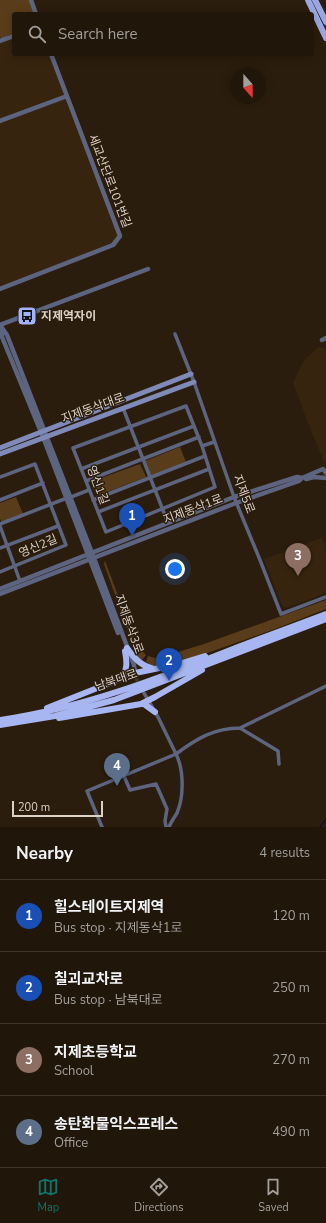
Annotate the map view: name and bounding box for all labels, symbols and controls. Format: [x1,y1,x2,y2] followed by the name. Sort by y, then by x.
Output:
[12,12,314,56] search box
[26,23,48,45] icon: search
[58,24,138,44] text: Search here
[230,68,266,104] north arrow
[85,132,135,230] street label: 세교산단로101번길
[16,305,38,327] bus stop icon: 지제역자이
[41,308,96,324] place label: 지제역자이
[59,389,127,427] street label: 지제동삭대로
[83,463,113,507] street label: 영신1길
[229,472,259,516] street label: 지제5로
[161,490,225,528] street label: 지제동삭1로
[119,503,145,536] pin: 1
[16,531,60,561] street label: 영신2길
[285,543,311,576] pin: 3
[165,559,185,579] your location
[111,592,147,656] street label: 지제동삭3로
[156,648,182,681] pin: 2
[93,665,139,695] street label: 남북대로
[104,753,130,786] pin: 4
[12,799,103,818] scale bar
[18,800,50,815] text: 200 m
[16,842,73,865] text: Nearby
[259,844,310,862] text: 4 results
[54,897,164,917] text: 힐스테이트지제역
[25,907,33,925] text: 1
[272,907,310,925] text: 120 m
[54,919,182,937] text: Bus stop · 지제동삭1로
[54,969,123,989] text: 칠괴교차로
[25,979,33,997] text: 2
[272,979,310,997] text: 250 m
[54,991,163,1009] text: Bus stop · 남북대로
[54,1042,137,1062] text: 지제초등학교
[25,1051,33,1069] text: 3
[272,1051,310,1069] text: 270 m
[54,1062,94,1080] text: School
[54,1114,178,1134] text: 송탄화물익스프레스
[25,1123,33,1141] text: 4
[272,1123,310,1141] text: 490 m
[54,1134,88,1152] text: Office
[37,1176,59,1215] tab: Map
[134,1176,184,1215] tab: Directions
[258,1176,289,1215] tab: Saved

